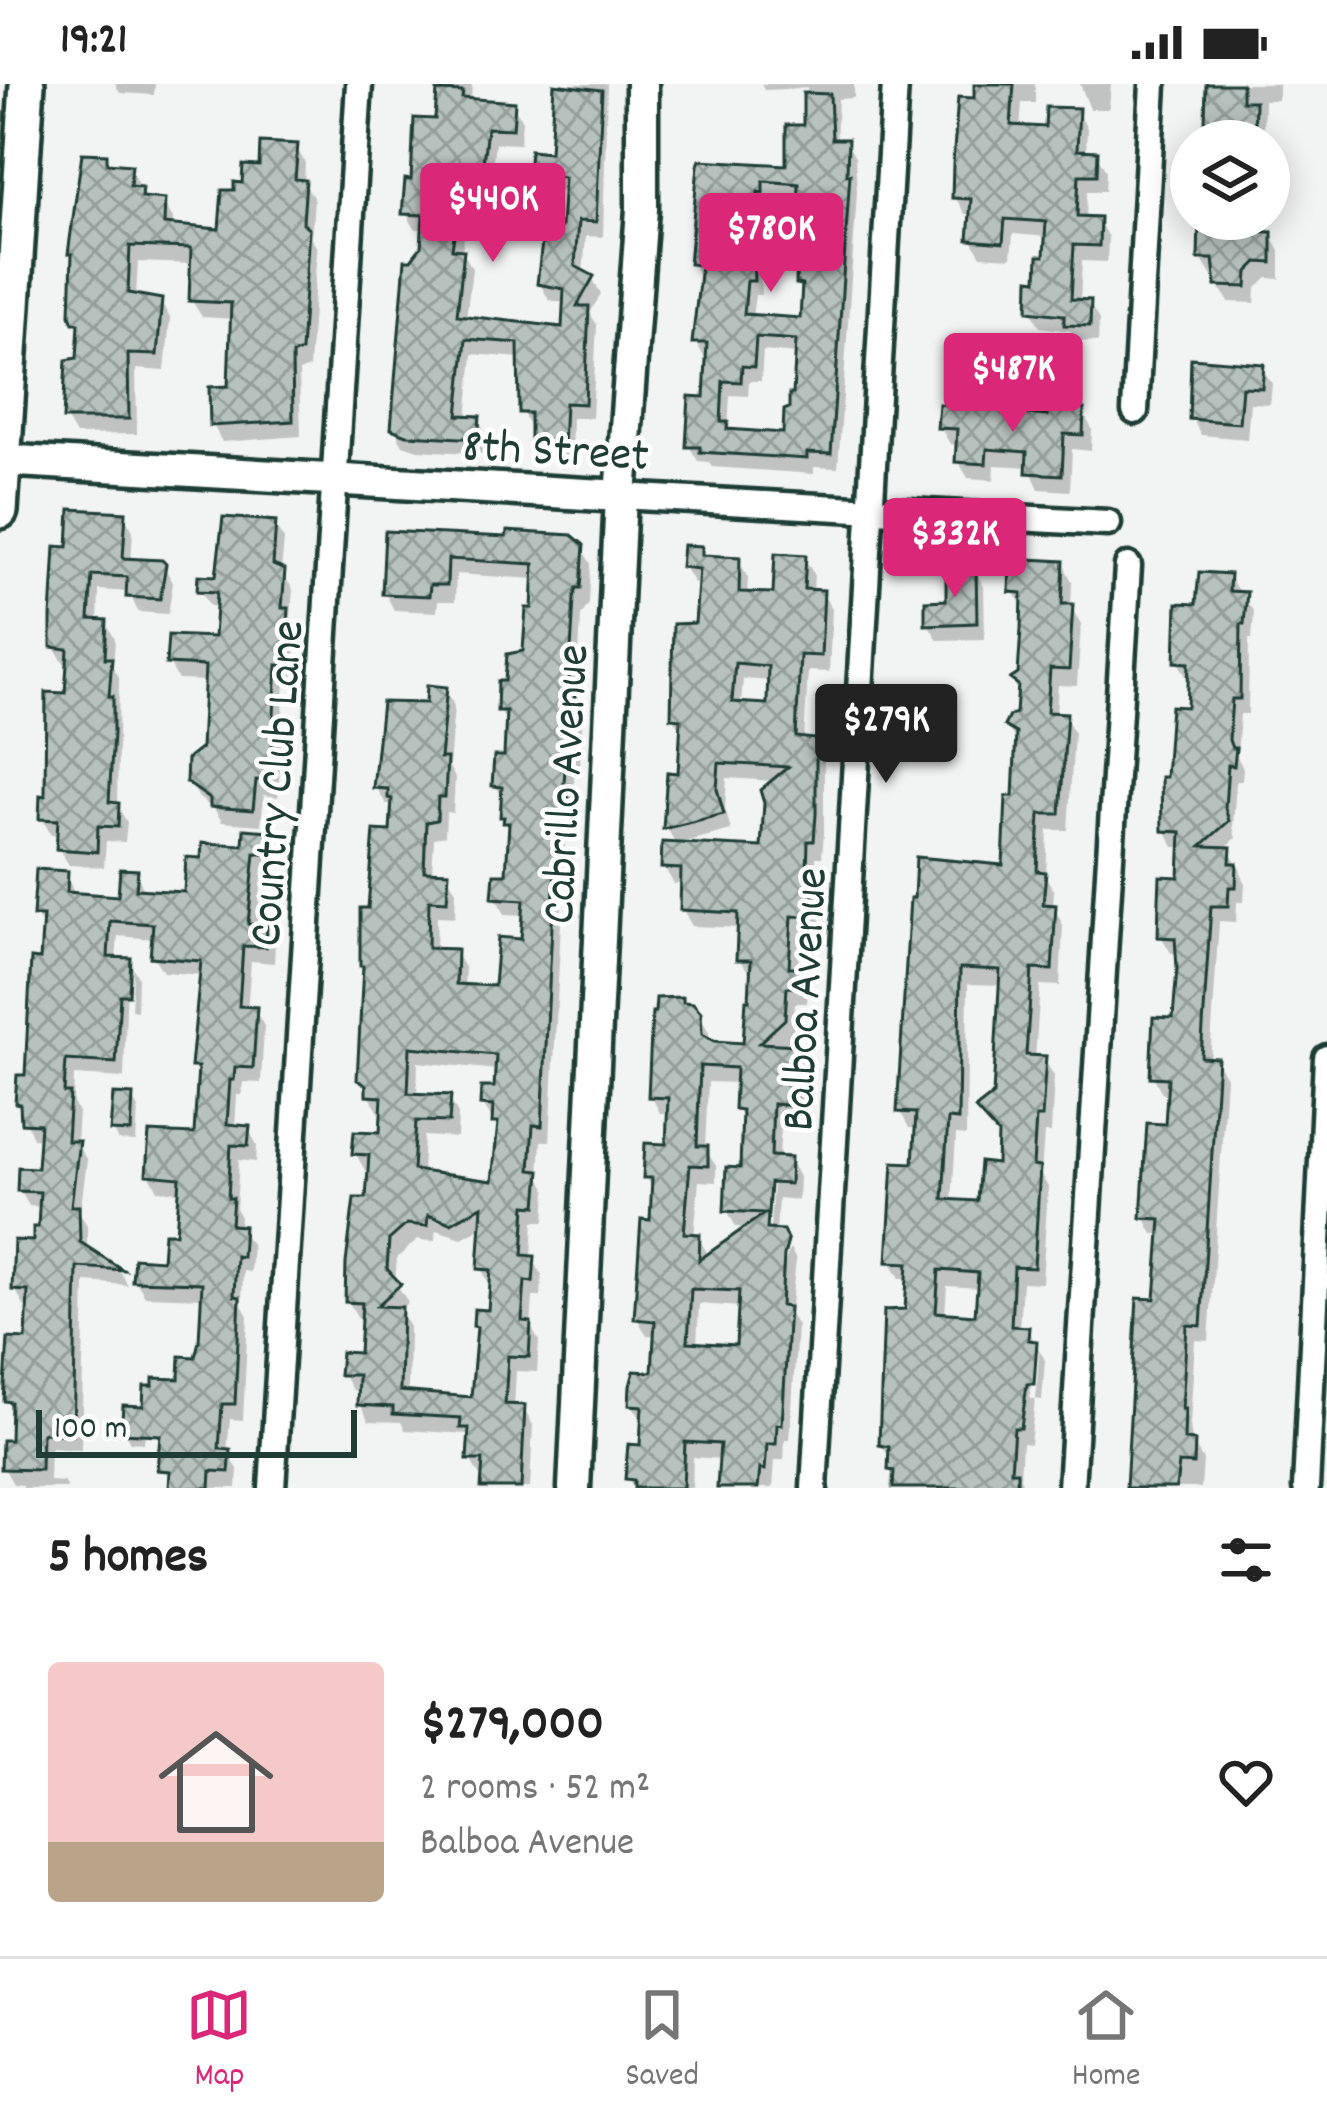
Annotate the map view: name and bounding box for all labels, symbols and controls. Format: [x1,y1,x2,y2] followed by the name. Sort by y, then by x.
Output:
[60,10,127,74] text: 19:21
[1170,120,1290,240] map controls
[1170,120,1290,240] button: layers
[409,163,577,265] pin: $440K
[447,174,539,229] text: $440K
[687,193,855,295] pin: $780K
[726,204,816,259] text: $780K
[929,333,1097,435] pin: $487K
[971,344,1055,399] text: $487K
[461,415,651,494] street label: 8th Street
[871,498,1039,600] pin: $332K
[910,509,1000,564] text: $332K
[235,618,326,949] street label: Country Club Lane
[528,643,611,926] street label: Cabrillo Avenue
[802,684,970,786] pin: $279K
[842,695,930,750] text: $279K
[767,866,850,1133] street label: Balboa Avenue
[36,1404,357,1457] scale bar
[54,1407,127,1454] text: 100 m
[48,1524,208,1596] text: 5 homes
[1213,1527,1279,1593] icon: filters
[420,1691,604,1763] text: $279,000
[144,1710,288,1854] icon: home
[1213,1749,1279,1815] icon: heart
[420,1763,650,1818] text: 2 rooms · 52 m²
[420,1818,634,1873] text: Balboa Avenue
[186,1982,252,2101] tab: Map
[625,1982,699,2101] tab: Saved
[1072,1982,1141,2101] tab: Home

